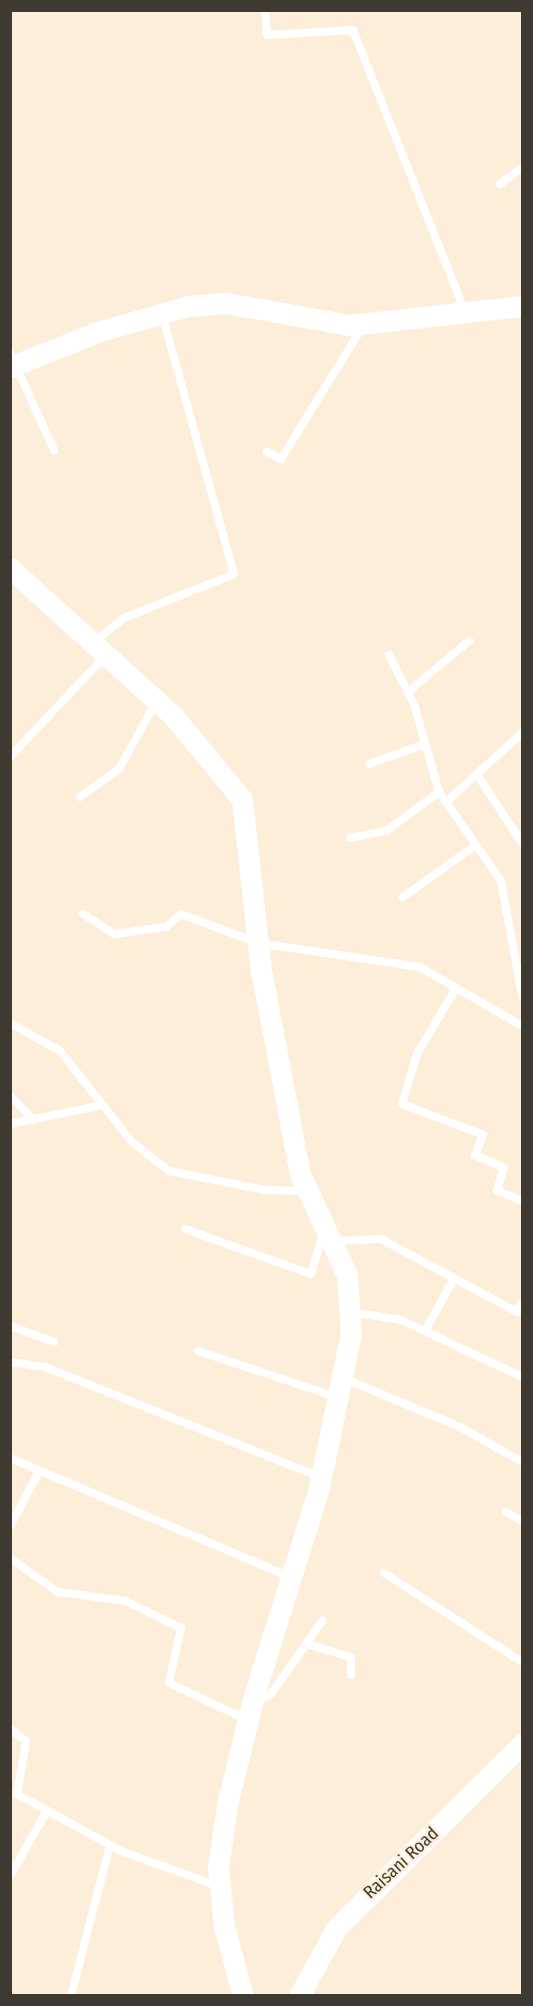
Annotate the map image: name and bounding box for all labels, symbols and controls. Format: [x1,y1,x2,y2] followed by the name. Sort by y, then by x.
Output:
[359,1823,443,1903] street label: Raisani Road

